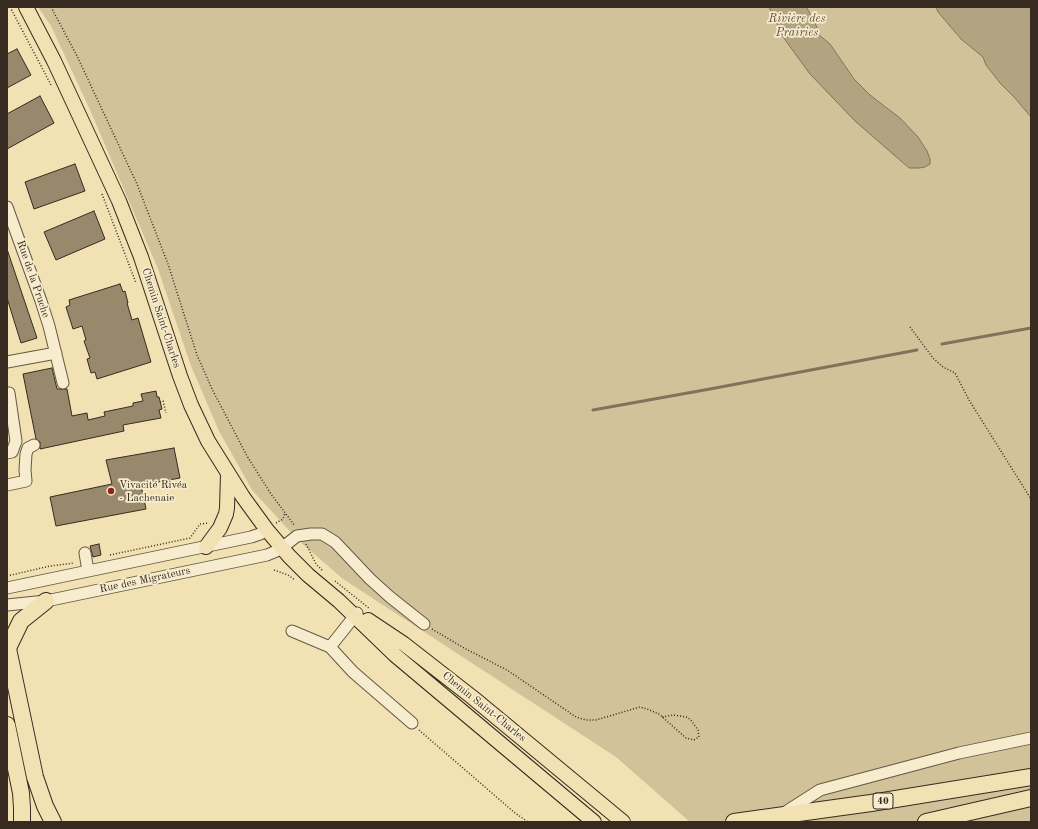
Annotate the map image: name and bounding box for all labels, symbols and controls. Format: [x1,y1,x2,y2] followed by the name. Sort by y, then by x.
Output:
[769,12,825,40] water label: Rivière des Prairies
[14,239,52,319] street label: Rue de la Pruche
[139,266,183,370] street label: Chemin Saint-Charles
[119,478,187,504] place label: Vivacité Rivéa - Lachenaie
[106,486,116,496] marker: Vivacité Rivéa - Lachenaie
[98,564,192,596] street label: Rue des Migrateurs
[439,669,529,745] street label: Chemin Saint-Charles
[873,793,893,809] road number: 40

